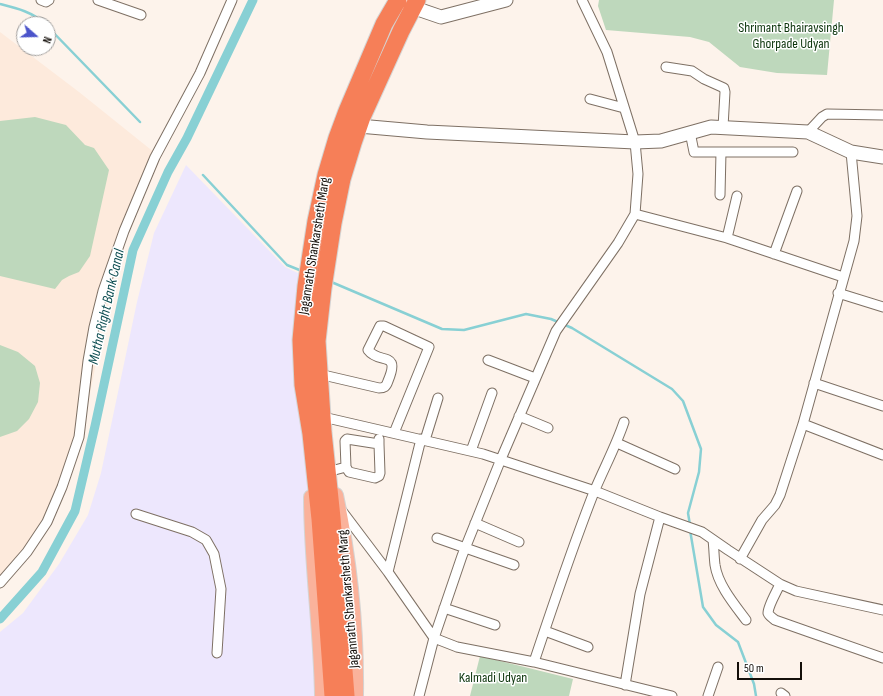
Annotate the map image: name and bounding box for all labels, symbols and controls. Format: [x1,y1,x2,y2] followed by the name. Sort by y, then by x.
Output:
[16,16,56,56] north arrow
[738,20,844,52] park label: Shrimant Bhairavsingh Ghorpade Udyan
[40,35,54,45] text: N
[296,176,334,316] street label: Jagannath Shankarsheth Marg
[85,248,129,366] water label: Mutha Right Bank Canal
[335,529,363,669] street label: Jagannath Shankarsheth Marg
[739,654,804,680] scale bar
[744,661,764,676] text: 50 m
[459,670,527,686] park label: Kalmadi Udyan

